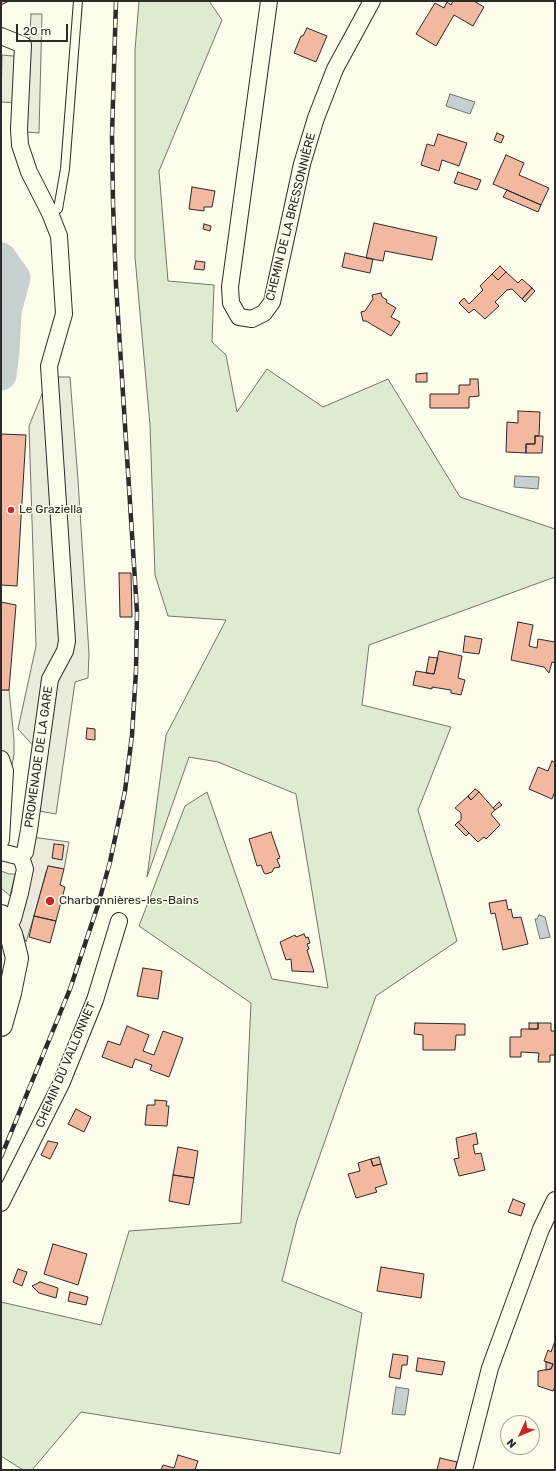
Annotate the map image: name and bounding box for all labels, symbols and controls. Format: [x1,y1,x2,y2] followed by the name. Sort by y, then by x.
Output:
[18,16,70,42] scale bar
[23,24,51,38] text: 20 m
[263,131,319,303] street label: CHEMIN DE LA BRESSONNIÈRE
[19,503,83,517] place label: Le Graziella
[6,505,16,515] marker: Le Graziella
[22,685,56,829] street label: PROMENADE DE LA GARE
[59,894,199,908] place label: Charbonnières-les-Bains
[44,895,56,907] marker: Charbonnières-les-Bains
[33,1000,99,1130] street label: CHEMIN DU VALLONNET
[500,1415,540,1455] north arrow
[504,1436,519,1450] text: N

